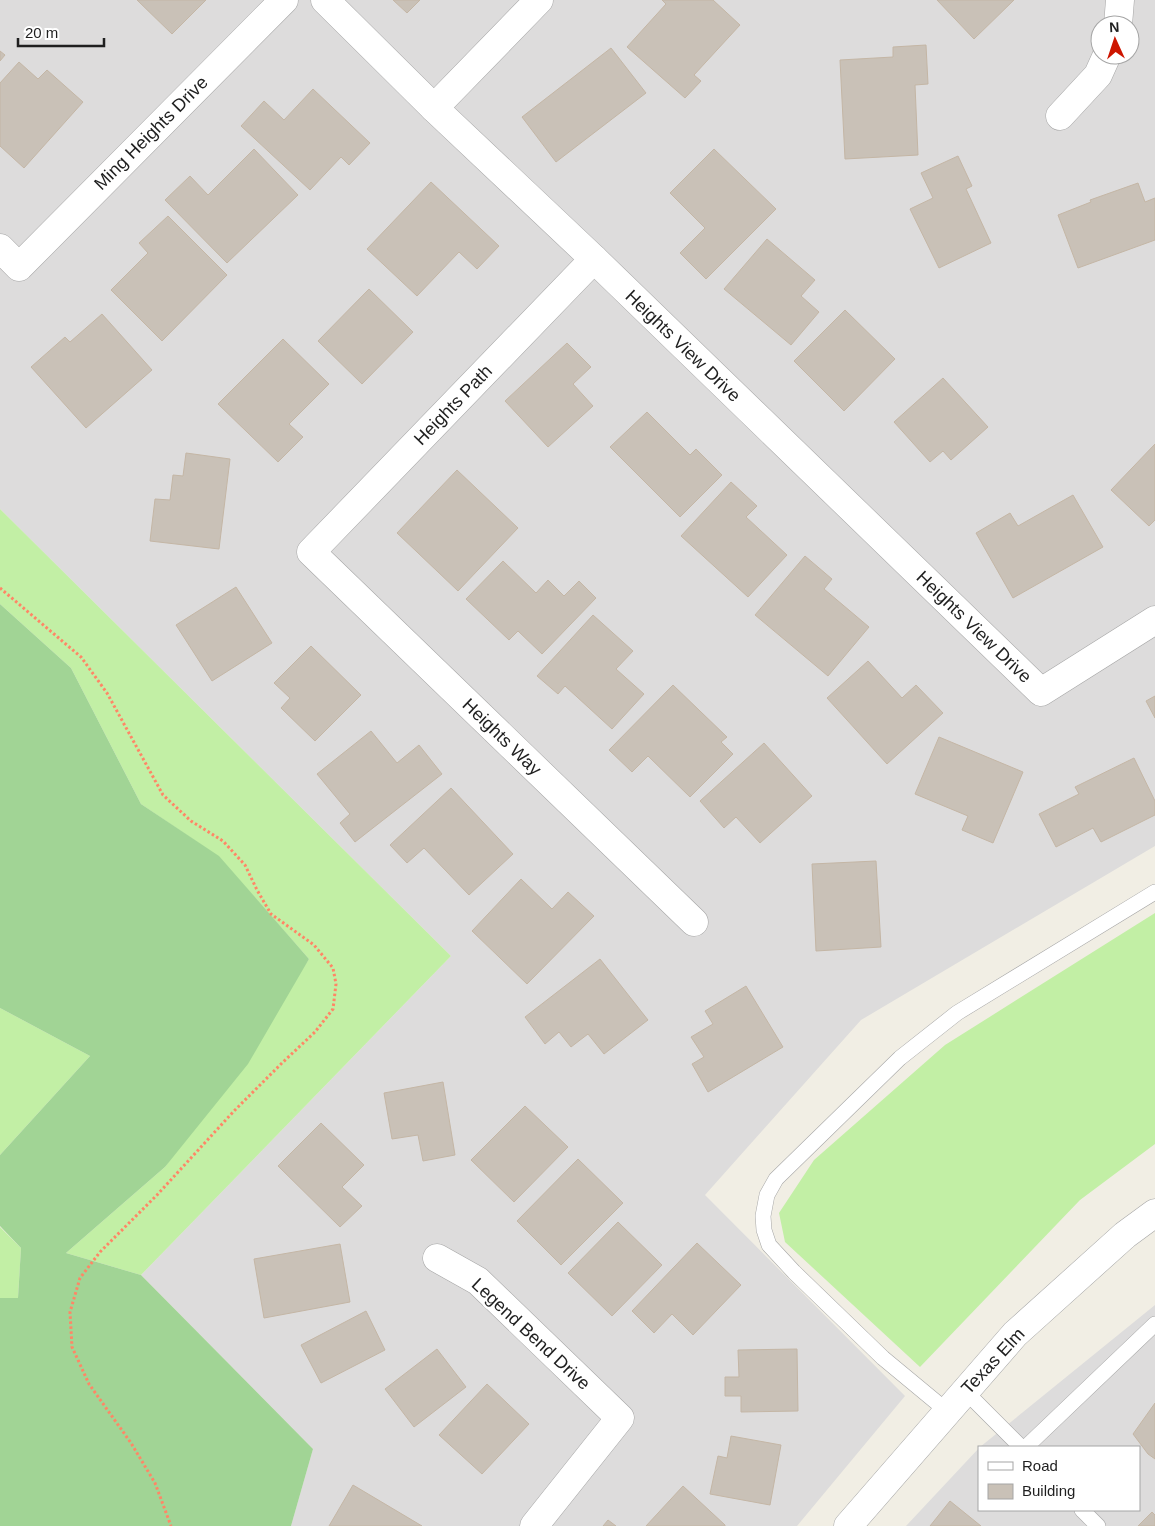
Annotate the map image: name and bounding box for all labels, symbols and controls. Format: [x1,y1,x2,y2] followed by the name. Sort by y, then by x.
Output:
[18,15,104,47] scale bar
[1090,15,1140,65] north arrow
[1109,19,1120,35] text: N
[25,24,58,41] text: 20 m
[90,72,212,194] street label: Ming Heights Drive
[621,286,745,406] street label: Heights View Drive
[410,361,496,449] street label: Heights Path
[912,567,1036,687] street label: Heights View Drive
[459,695,545,779] street label: Heights Way
[468,1274,594,1394] street label: Legend Bend Drive
[957,1324,1029,1398] street label: Texas Elm
[978,1446,1140,1511] legend
[1022,1457,1058,1474] text: Road
[1022,1482,1075,1499] text: Building

